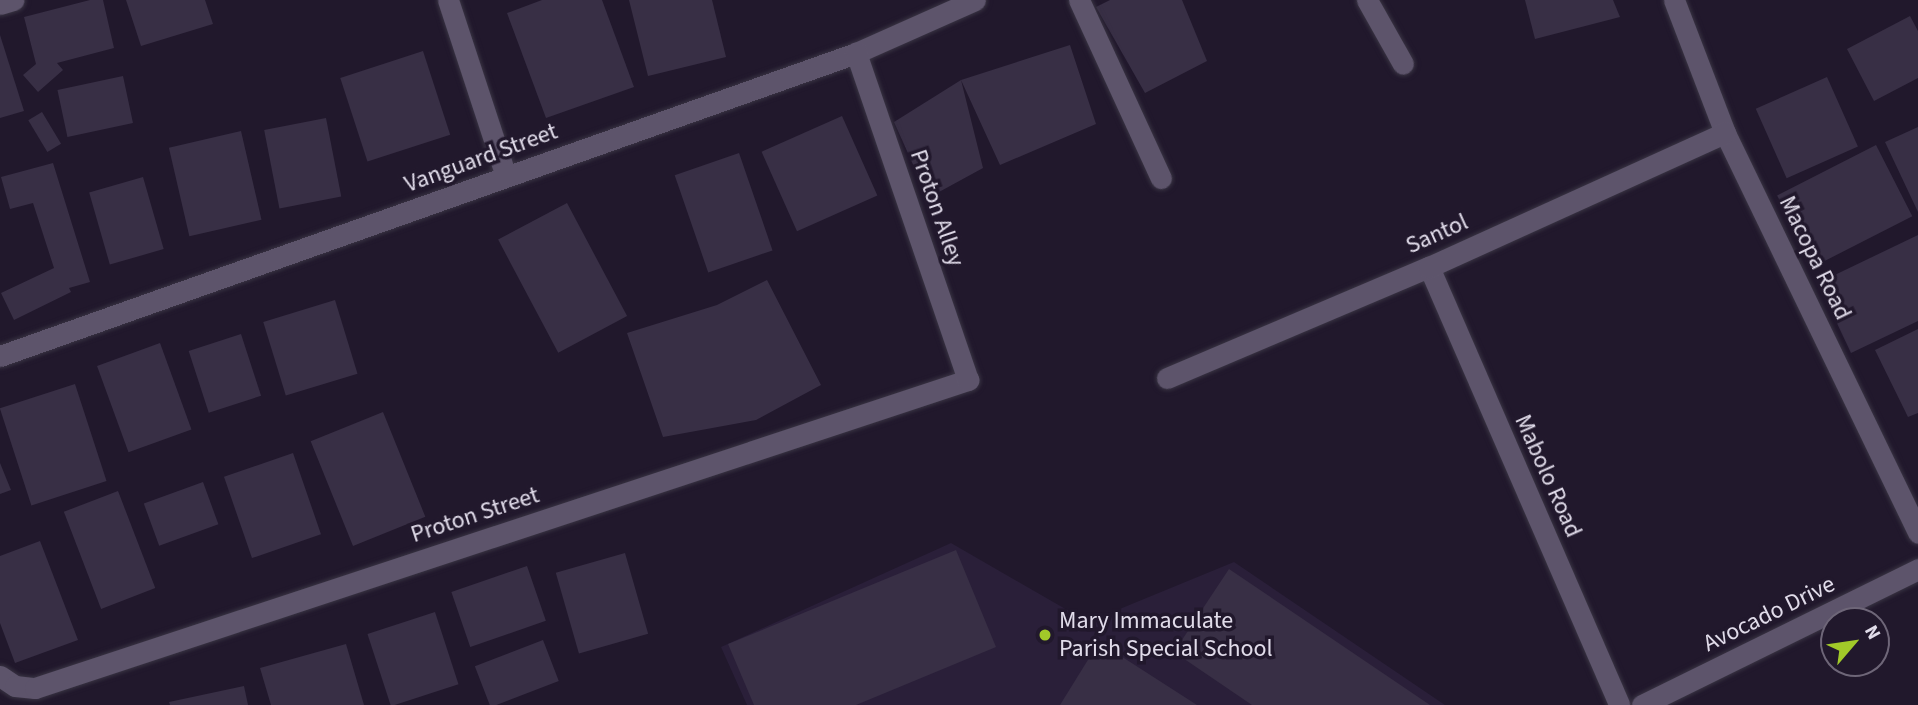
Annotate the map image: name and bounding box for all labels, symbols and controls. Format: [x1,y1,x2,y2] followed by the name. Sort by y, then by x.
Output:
[401,117,561,199] street label: Vanguard Street
[904,146,970,270] street label: Proton Alley
[1773,191,1857,325] street label: Macopa Road
[1401,208,1473,260] street label: Santol
[1508,410,1588,542] street label: Mabolo Road
[407,481,543,549] street label: Proton Street
[1698,570,1840,658] street label: Avocado Drive
[1059,607,1273,663] place label: Mary Immaculate Parish Special School
[1820,607,1890,677] north arrow
[1857,620,1887,645] text: N
[1037,627,1053,643] marker: Mary Immaculate Parish Special School

